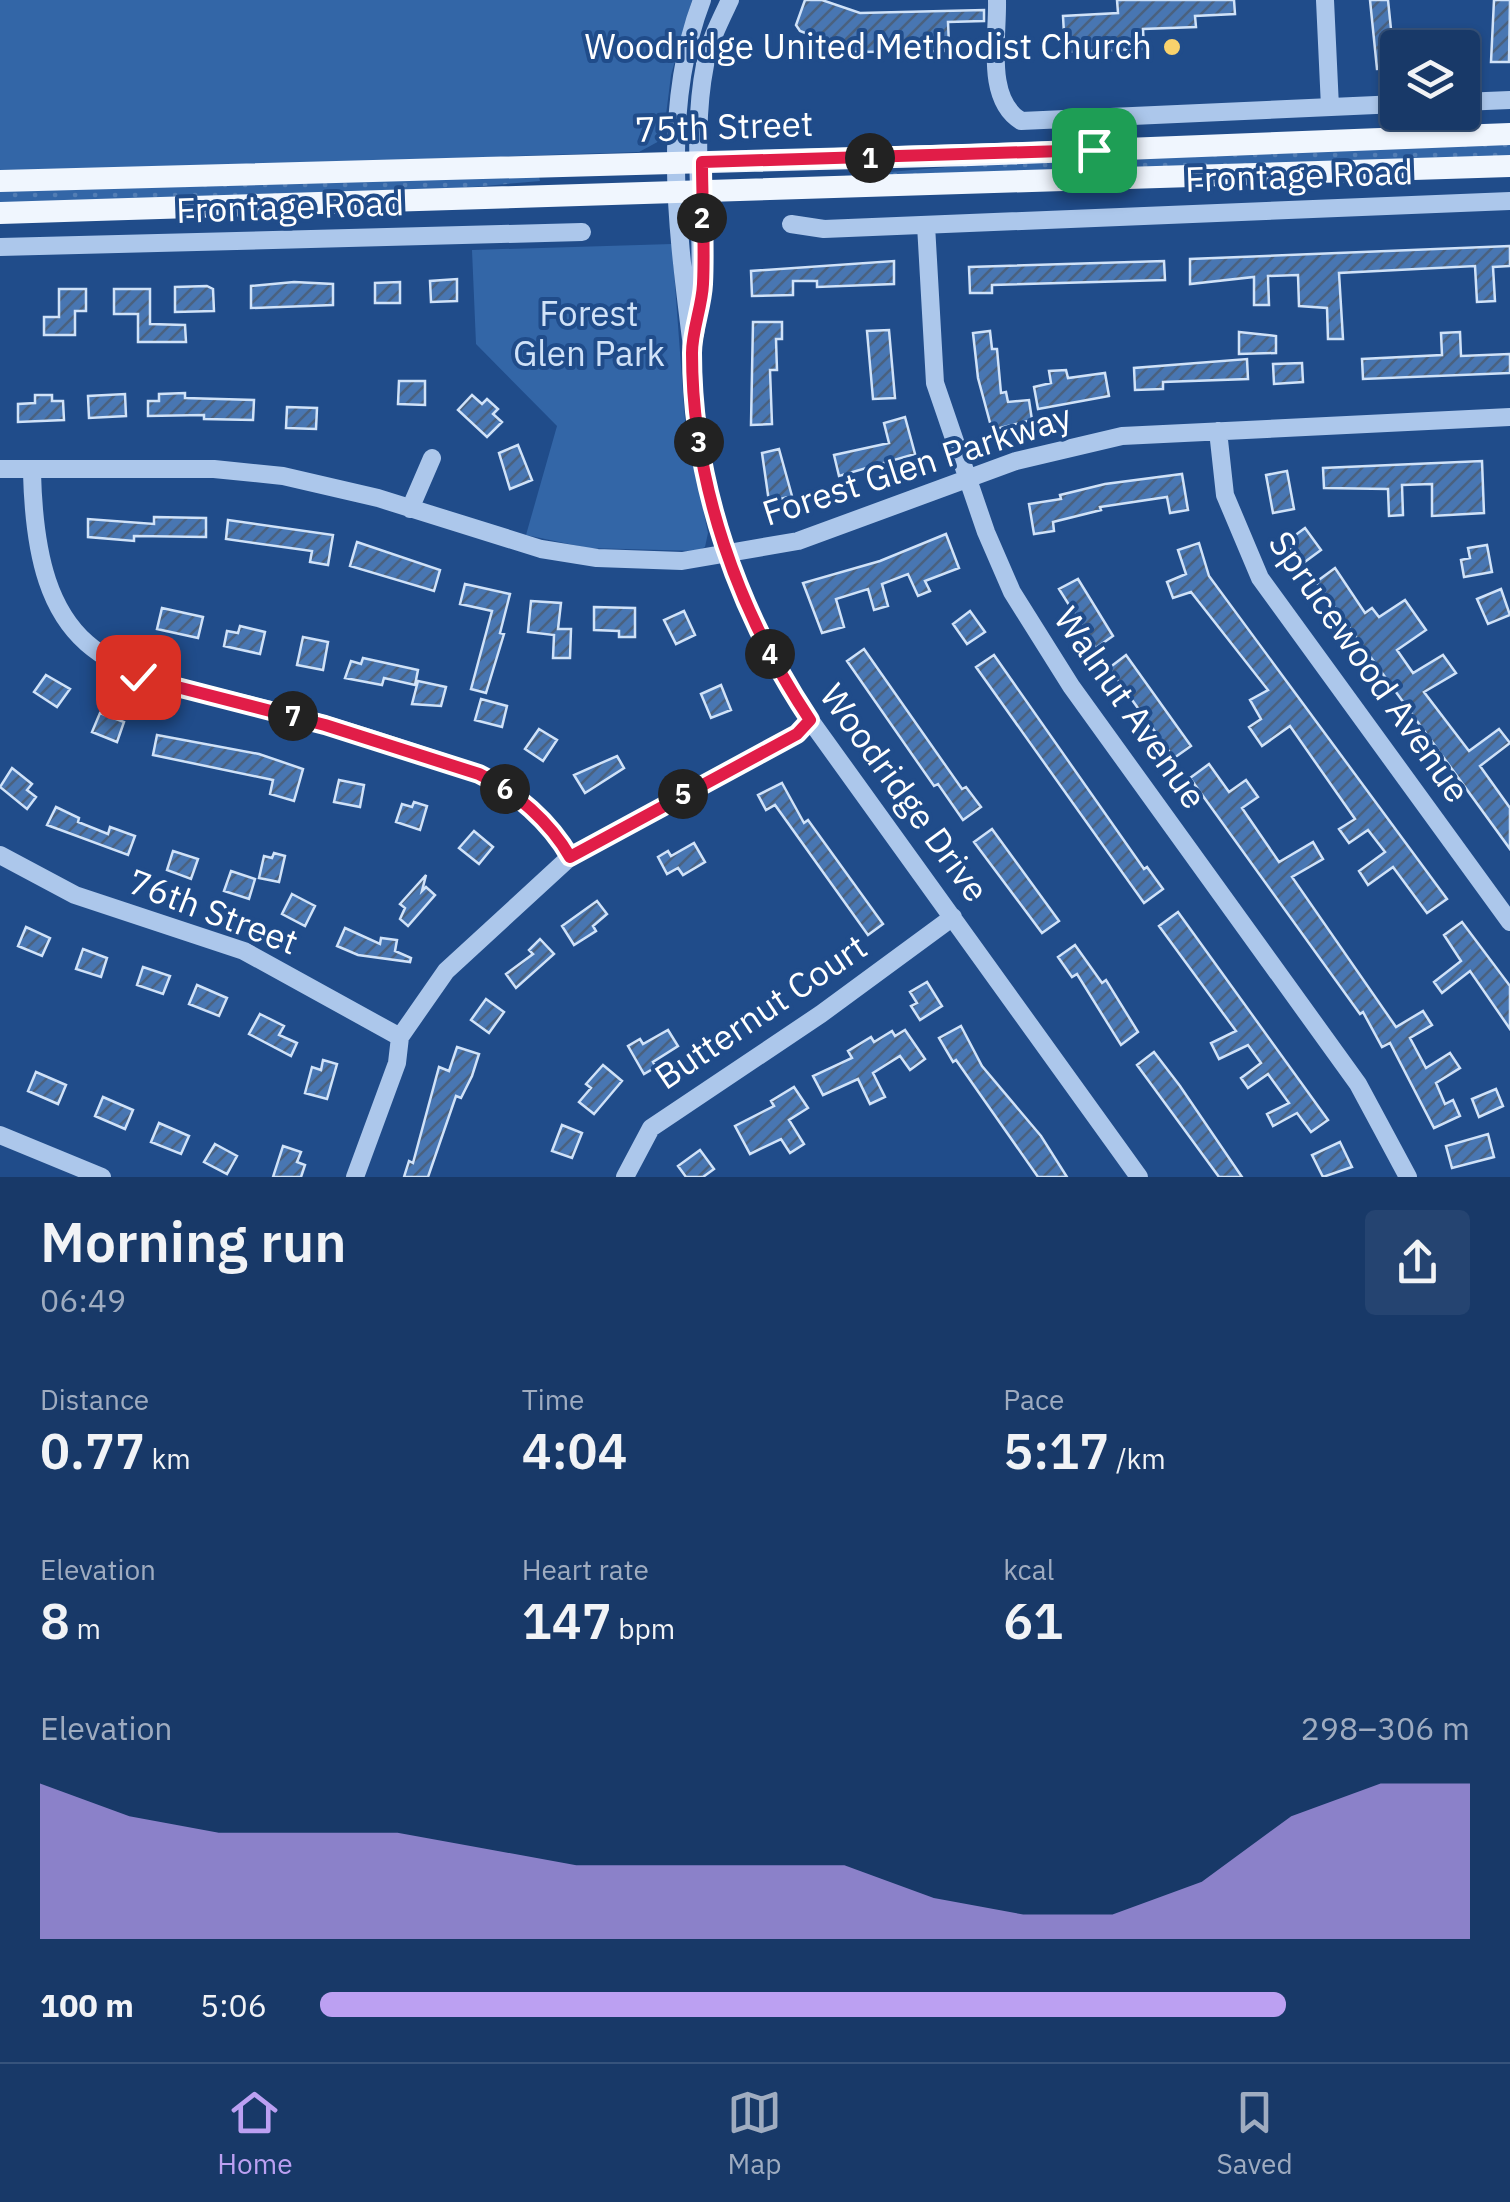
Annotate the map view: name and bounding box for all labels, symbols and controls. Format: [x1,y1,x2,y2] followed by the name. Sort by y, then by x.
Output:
[584,23,1152,69] place label: Woodridge United Methodist Church
[1380,30,1480,130] map controls
[1380,30,1480,130] button: layers
[1161,36,1183,58] marker: Woodridge United Methodist Church
[634,100,814,152] street label: 75th Street
[1052,108,1137,193] pin
[1067,123,1122,178] icon: arrive
[845,133,895,183] pin: 1
[862,139,878,176] text: 1
[1184,148,1414,202] street label: Frontage Road
[175,179,405,233] street label: Frontage Road
[677,193,727,243] pin: 2
[694,199,710,236] text: 2
[513,290,665,376] park label: Forest Glen Park
[756,392,1077,536] street label: Forest Glen Parkway
[674,417,724,467] pin: 3
[691,423,707,460] text: 3
[1259,522,1481,811] street label: Sprucewood Avenue
[1044,597,1217,817] street label: Walnut Avenue
[745,629,795,679] pin: 4
[96,635,181,720] pin
[762,635,778,672] text: 4
[111,650,166,705] icon: check
[810,674,1000,911] street label: Woodridge Drive
[268,691,318,741] pin: 7
[285,697,301,734] text: 7
[480,764,530,814] pin: 6
[658,769,708,819] pin: 5
[497,770,513,807] text: 6
[675,775,691,812] text: 5
[122,858,305,965] street label: 76th Street
[646,923,875,1099] street label: Butternut Court
[40,1206,347,1277] text: Morning run
[1365,1210,1470,1315] button: share
[40,1279,126,1321] text: 06:49
[40,1381,149,1418] text: Distance
[522,1381,585,1418] text: Time
[1003,1381,1064,1418] text: Pace
[40,1418,145,1483] text: 0.77
[522,1418,628,1483] text: 4:04
[1003,1418,1109,1483] text: 5:17
[145,1440,191,1477] text: km
[1109,1440,1166,1477] text: /km
[40,1551,156,1588] text: Elevation
[522,1551,649,1588] text: Heart rate
[1003,1551,1054,1588] text: kcal
[40,1588,70,1653] text: 8
[522,1588,612,1653] text: 147
[1003,1588,1063,1653] text: 61
[70,1610,101,1647] text: m
[612,1610,675,1647] text: bpm
[40,1707,173,1749] text: Elevation
[1300,1707,1470,1749] text: 298–306 m
[40,1984,134,2026] text: 100 m
[200,1984,267,2026] text: 5:06
[217,2085,293,2182] tab: Home
[727,2085,782,2182] tab: Map
[1217,2085,1293,2182] tab: Saved

